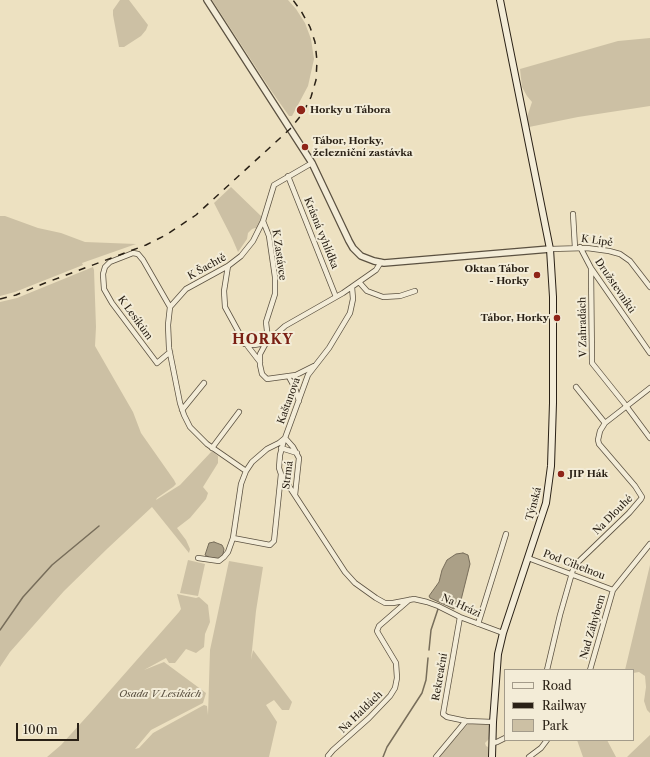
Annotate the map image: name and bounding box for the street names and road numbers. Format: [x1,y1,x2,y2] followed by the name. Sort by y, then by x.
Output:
[301,196,341,270] street label: Krásná vyhlídka
[269,229,289,281] street label: K Zastávce
[580,233,614,249] street label: K Lípě
[186,251,228,283] street label: K Šachtě
[592,256,638,316] street label: Družstevníků
[115,294,155,342] street label: K Lesíkům
[576,297,590,357] street label: V Zahradách
[275,376,303,426] street label: Kaštanová
[280,460,296,490] street label: Strmá
[524,486,544,522] street label: Týnská
[591,493,635,537] street label: Na Dlouhé
[541,548,607,582] street label: Pod Cihelnou
[439,592,483,620] street label: Na Hrázi
[578,593,608,661] street label: Nad Záhybem
[430,652,450,702] street label: Rekreační
[337,688,385,736] street label: Na Haldách

